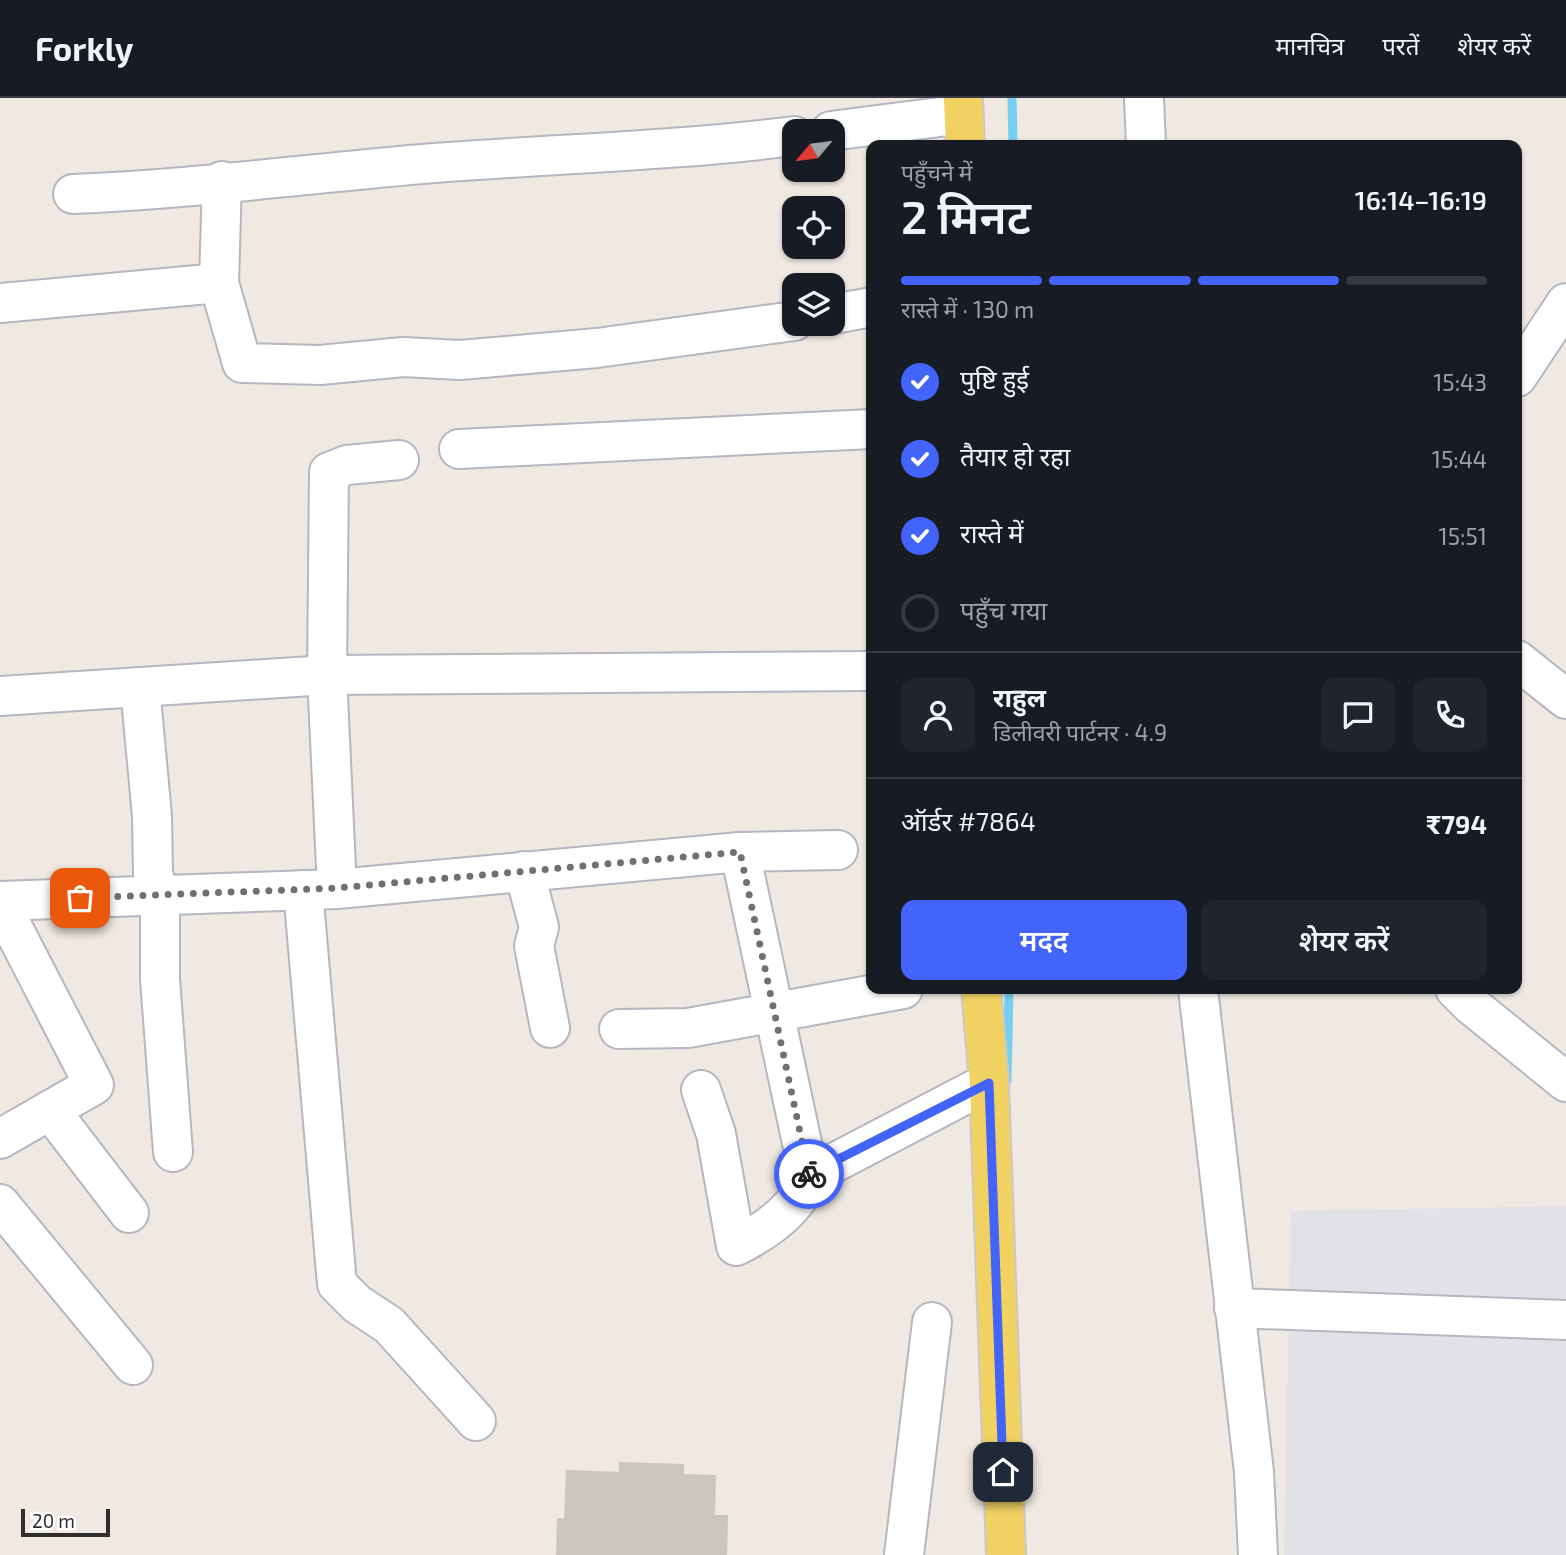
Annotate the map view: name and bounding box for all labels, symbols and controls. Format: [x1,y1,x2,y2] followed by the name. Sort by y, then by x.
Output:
[35,28,134,68] text: Forkly
[1276,31,1344,60] text: मानचित्र
[1382,31,1419,60] text: परतें
[1457,31,1531,60] text: शेयर करें
[782,119,845,182] north arrow
[782,119,845,336] map controls
[901,158,973,186] text: पहुँचने में
[1355,184,1487,215] text: 16:14–16:19
[901,188,1031,243] text: 2 मिनट
[782,196,845,259] button: locate
[782,273,845,336] button: layers
[901,295,1034,323] text: रास्ते में · 130 m
[901,363,939,401] icon: check
[960,363,1029,394] text: पुष्टि हुई
[1433,368,1487,396] text: 15:43
[901,440,939,478] icon: check
[960,440,1071,471] text: तैयार हो रहा
[1432,445,1487,473] text: 15:44
[901,517,939,555] icon: check
[960,517,1024,548] text: रास्ते में
[1439,522,1487,550] text: 15:51
[960,594,1047,625] text: पहुँच गया
[901,678,975,752] button: person
[1321,678,1395,752] button: chat
[1413,678,1487,752] button: phone
[993,681,1046,712] text: राहुल
[993,718,1167,746] text: डिलीवरी पार्टनर · 4.9
[901,805,1036,836] text: ऑर्डर #7864
[1426,808,1487,839] text: ₹794
[50,868,110,928] pin
[61,879,99,917] icon: bag
[901,900,1187,980] button: मदद
[1201,900,1487,980] button: शेयर करें
[774,1139,844,1209] courier
[790,1155,828,1193] icon: bike
[973,1442,1033,1502] pin
[984,1453,1022,1491] icon: home
[21,1506,110,1538] scale bar
[32,1509,75,1532] text: 20 m

